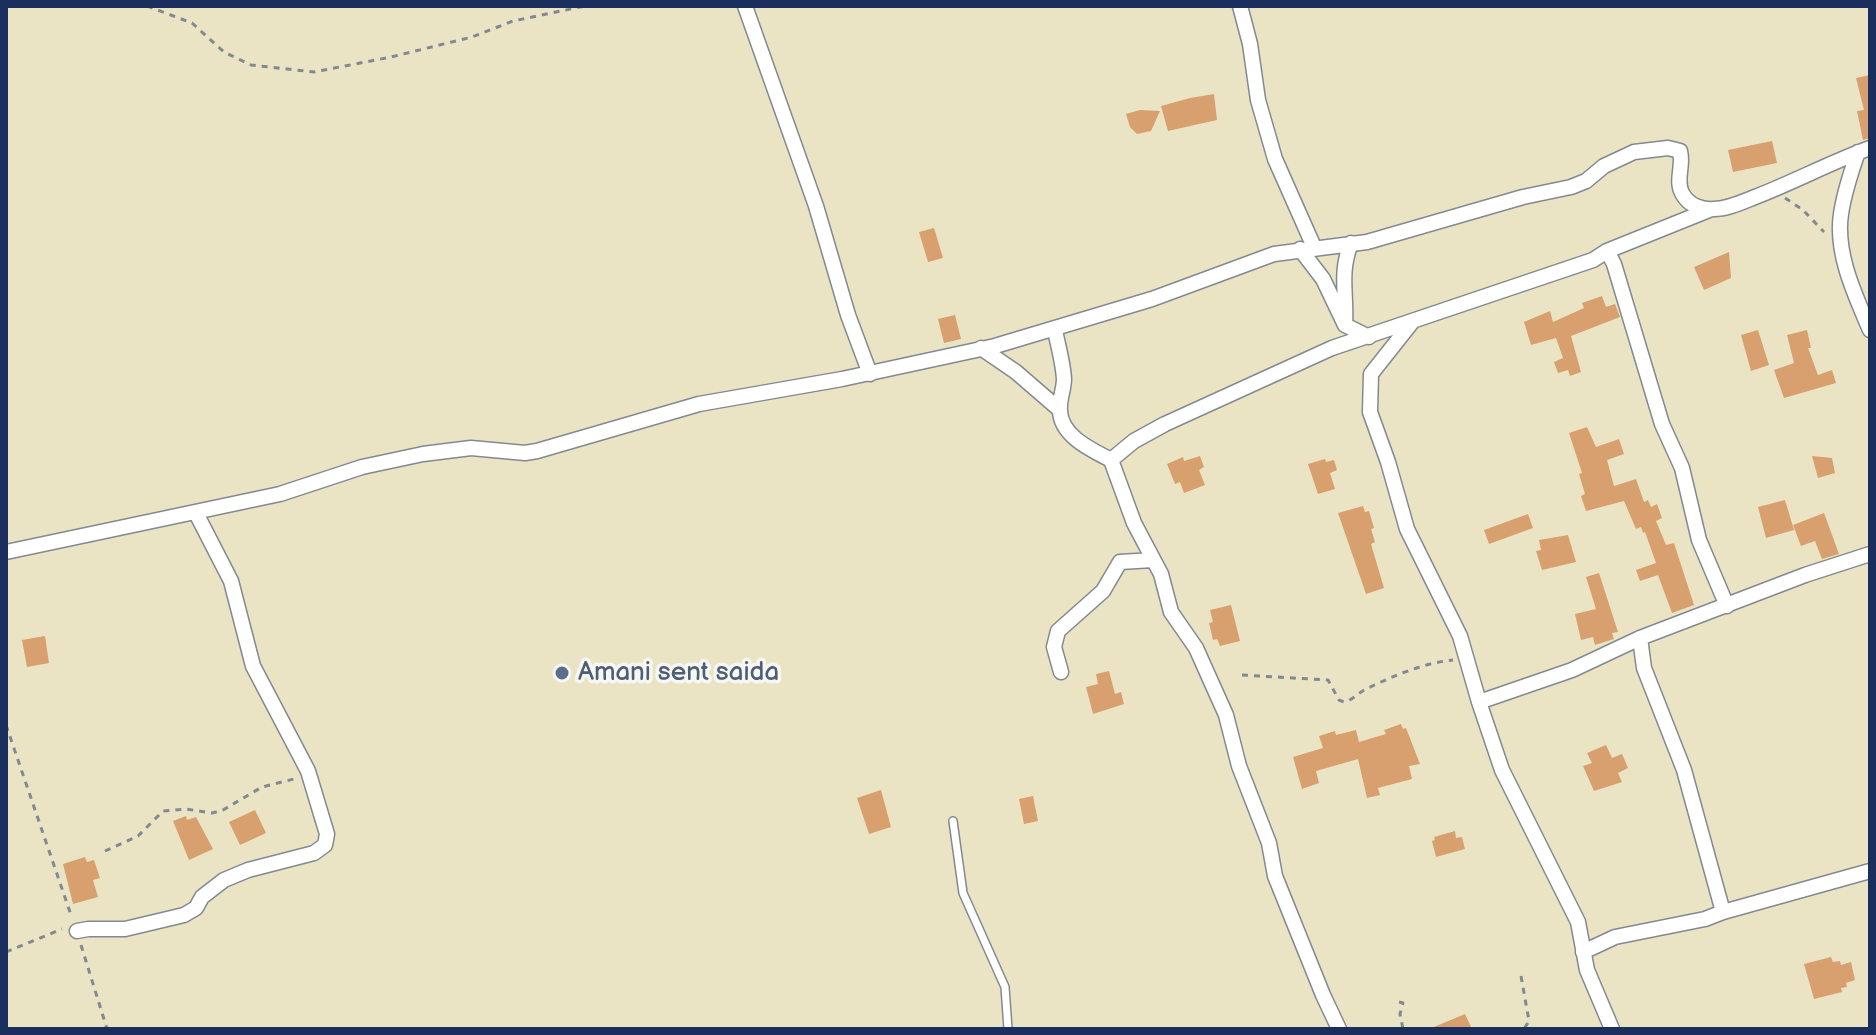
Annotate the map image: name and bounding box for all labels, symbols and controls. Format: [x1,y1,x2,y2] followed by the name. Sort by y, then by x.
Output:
[578,657,779,689] place label: Amani sent saida
[553,664,571,682] marker: Amani sent saida

